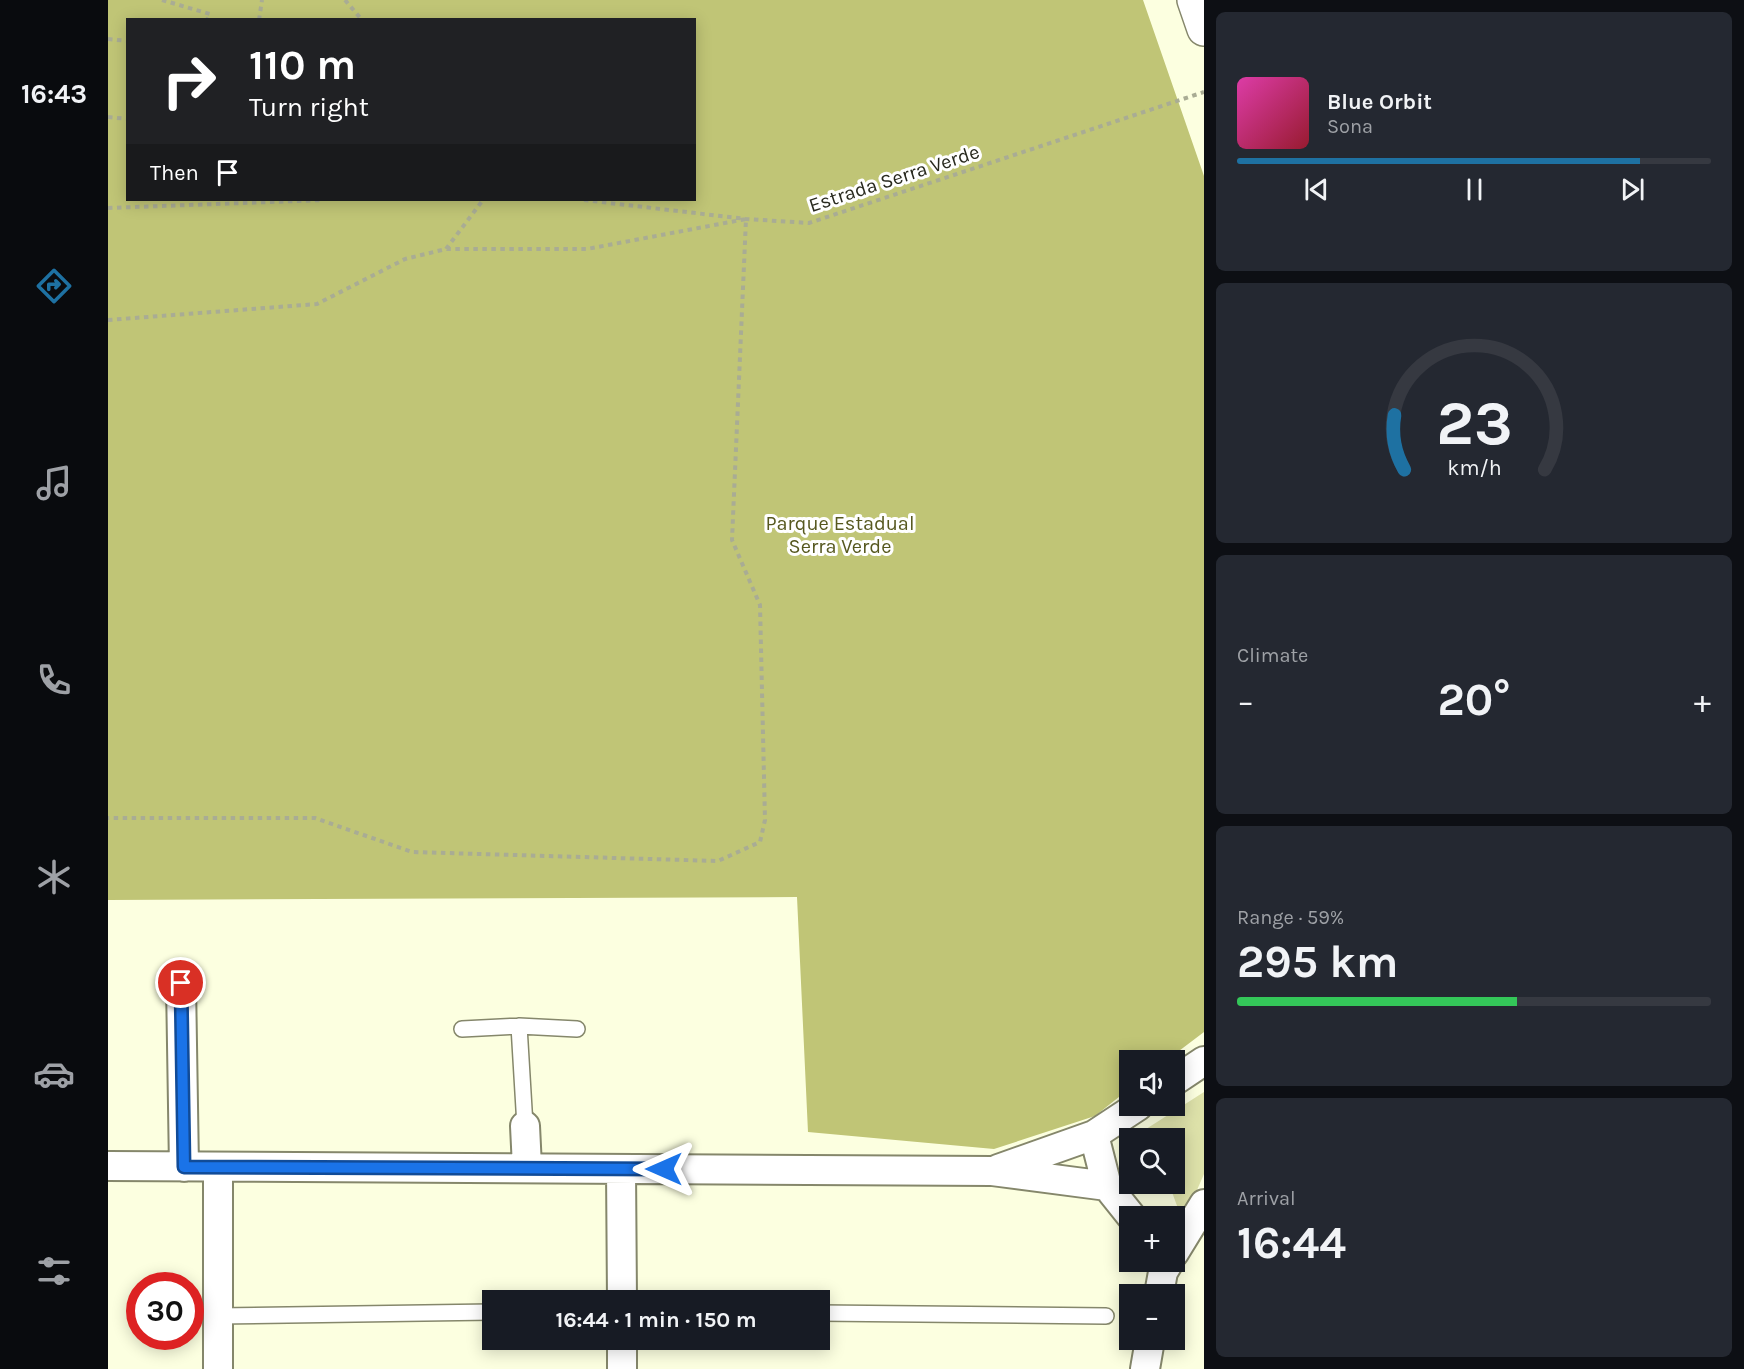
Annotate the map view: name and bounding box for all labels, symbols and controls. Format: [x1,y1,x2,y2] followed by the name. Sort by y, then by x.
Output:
[249,40,356,90] text: 110 m
[150,42,228,120] icon: right
[21,78,87,110] text: 16:43
[1327,89,1432,115] text: Blue Orbit
[249,91,369,123] text: Turn right
[1327,115,1373,138] text: Sona
[806,140,982,217] street label: Estrada Serra Verde
[211,156,244,189] icon: arrive
[150,160,199,186] text: Then
[1300,173,1333,206] icon: previous
[1458,173,1491,206] icon: pause
[1616,173,1649,206] icon: next
[33,265,75,307] icon: directions
[1436,387,1512,460] text: 23
[1447,456,1501,481] text: km/h
[33,462,75,504] icon: music
[766,512,914,558] park label: Parque Estadual Serra Verde
[1237,644,1308,667] text: Climate
[33,659,75,701] icon: phone
[1437,674,1511,726] text: 20°
[1237,682,1254,720] text: −
[1694,682,1711,720] text: +
[33,856,75,898] icon: climate
[1237,906,1344,929] text: Range · 59%
[1237,936,1399,988] text: 295 km
[155,957,206,1008] pin
[164,966,197,999] icon: arrive
[1119,1050,1185,1350] map controls
[1119,1050,1185,1116] button: sound
[33,1053,75,1095] icon: car
[1119,1128,1185,1194] button: search
[632,1137,696,1201] position arrow
[1237,1187,1296,1210] text: Arrival
[1119,1206,1185,1272] button: +
[1237,1217,1346,1269] text: 16:44
[33,1250,75,1292] icon: filters
[126,1272,204,1350] speed limit sign: 30
[1119,1284,1185,1350] button: −
[555,1307,757,1333] text: 16:44 · 1 min · 150 m

